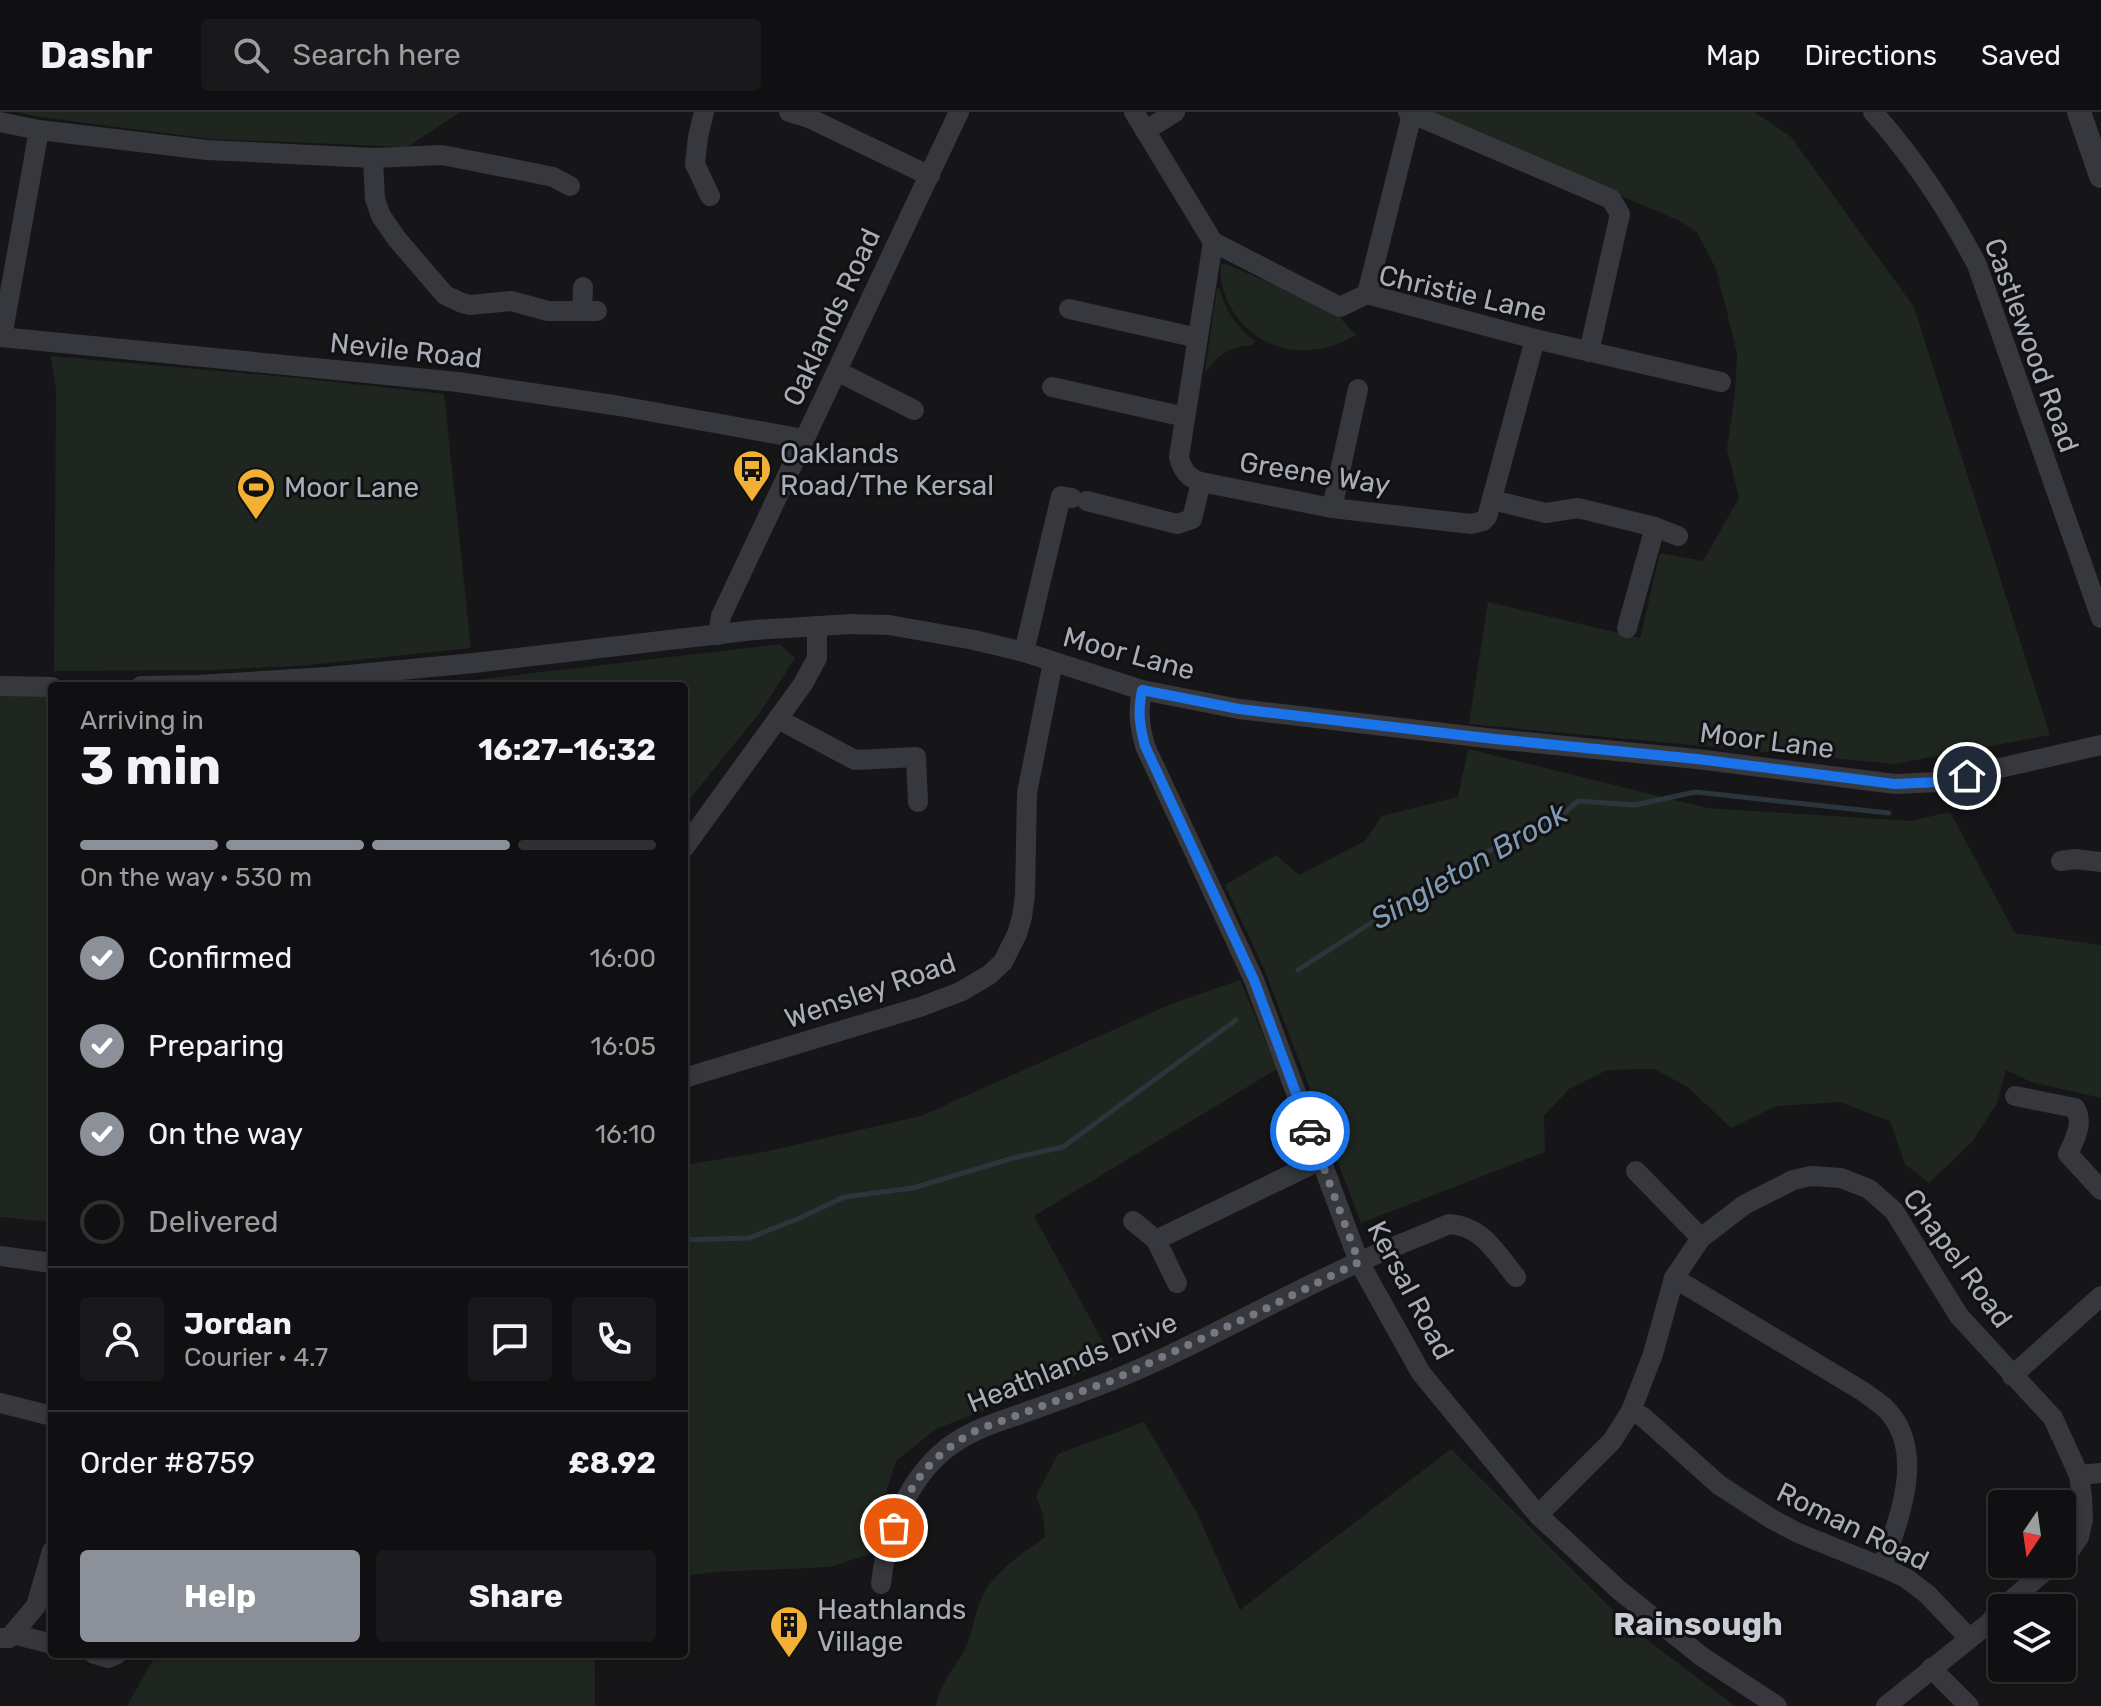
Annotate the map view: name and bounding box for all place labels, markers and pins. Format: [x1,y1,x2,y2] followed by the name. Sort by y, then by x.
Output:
[780,437,994,502] place label: Oaklands Road/The Kersal
[731,448,773,503] bus stop icon: Oaklands Road/The Kersal
[235,466,277,521] sports icon: Moor Lane
[284,471,419,504] place label: Moor Lane
[1933,742,2001,810] pin
[860,1494,928,1562] pin
[817,1593,966,1658] place label: Heathlands Village
[768,1604,810,1659] building icon: Heathlands Village

